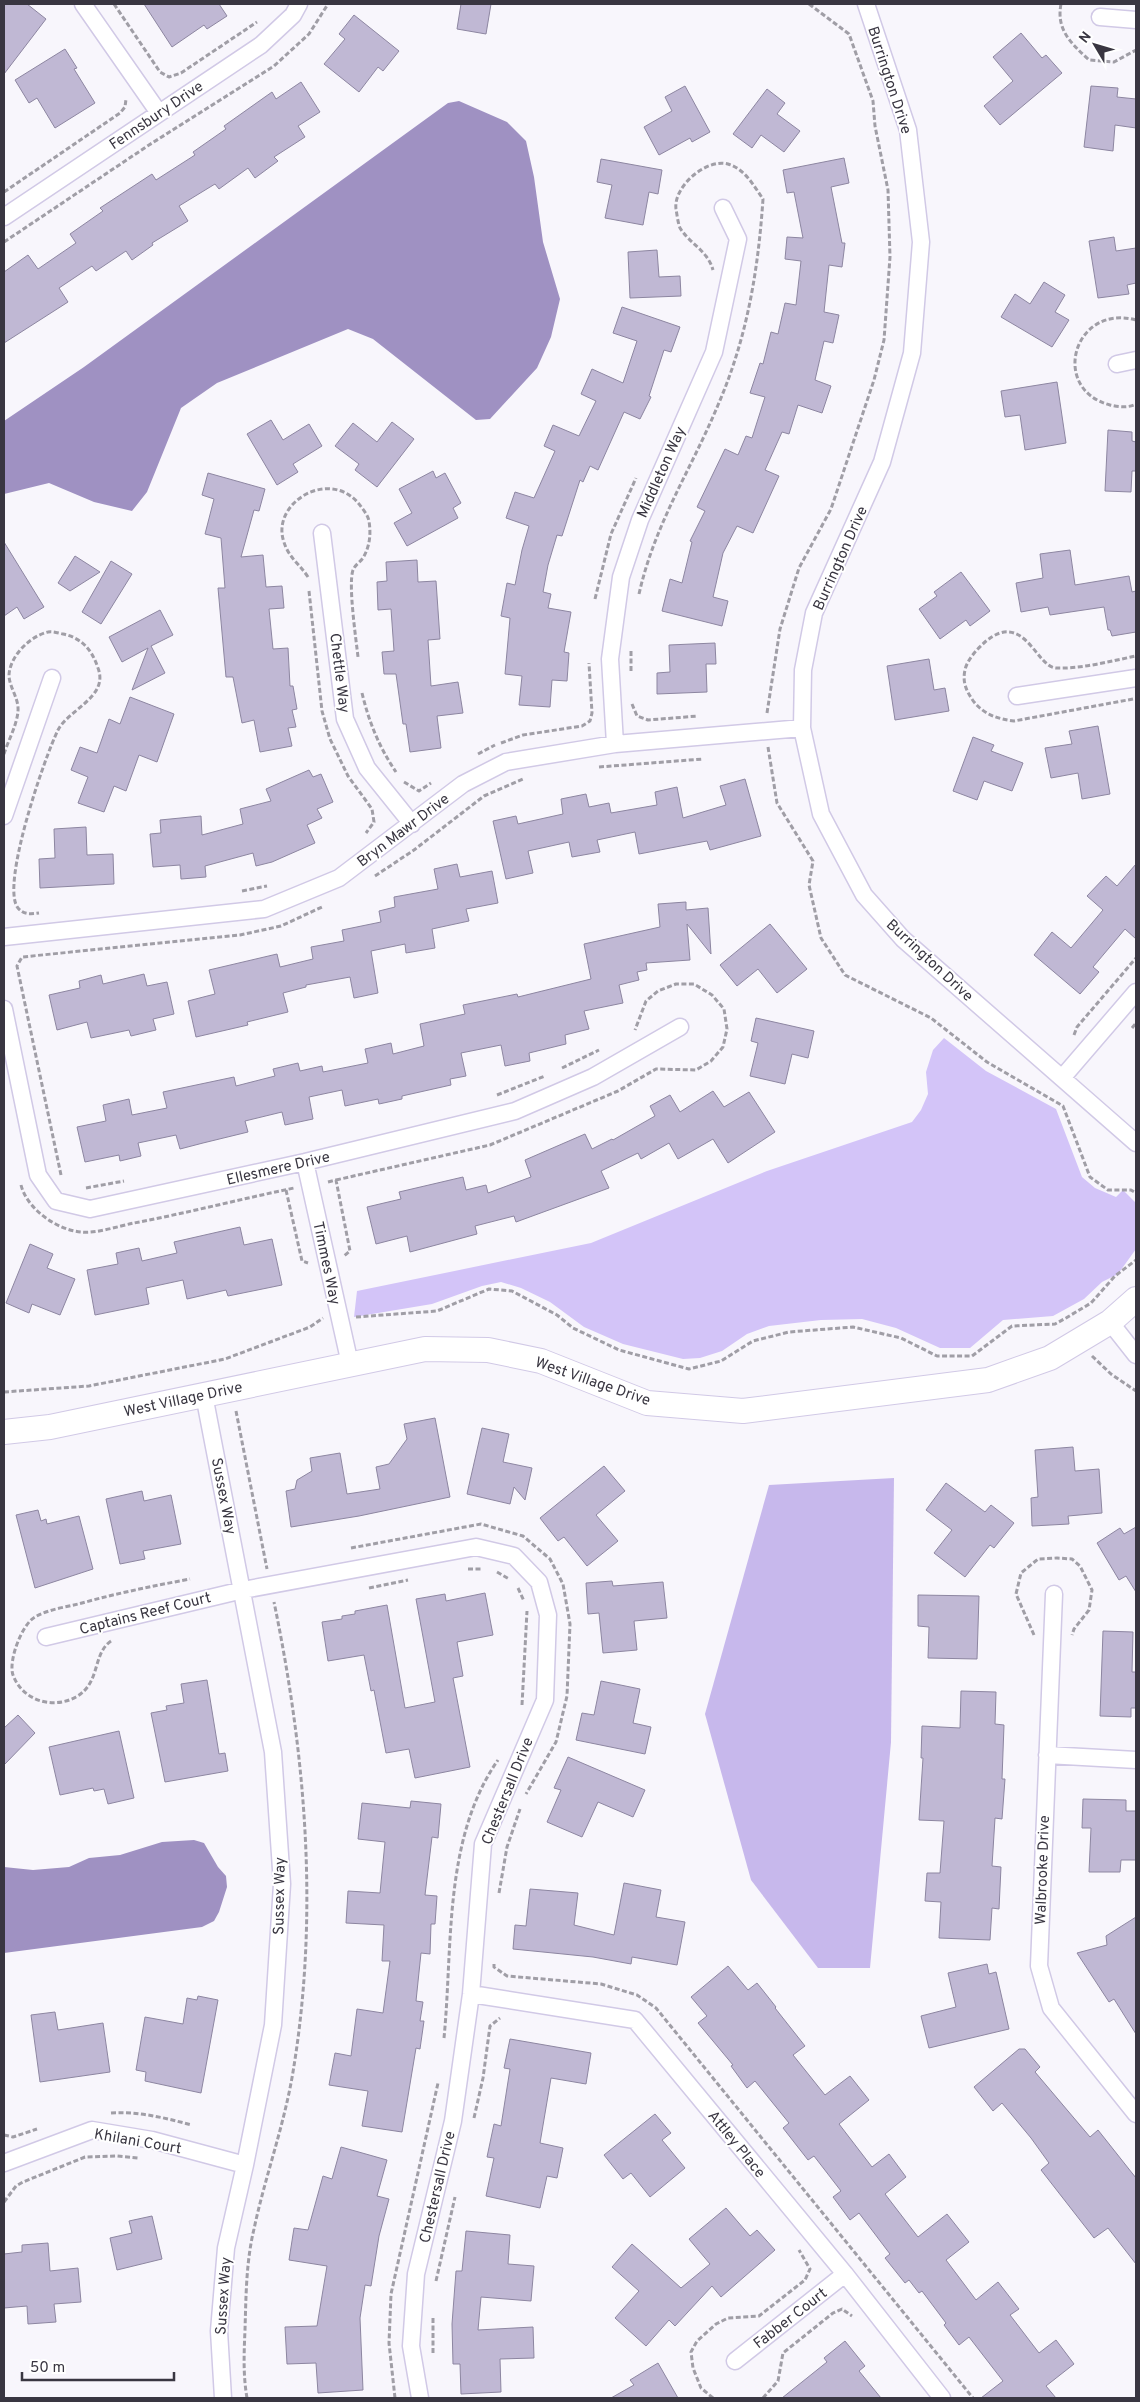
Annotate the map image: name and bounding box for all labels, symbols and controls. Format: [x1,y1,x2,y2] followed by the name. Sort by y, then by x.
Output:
[1070,20,1120,70] north arrow
[862,24,915,137] street label: Burrington Drive
[1076,29,1096,47] text: N
[106,78,208,155] street label: Fennsbury Drive
[634,424,691,521] street label: Middleton Way
[810,504,873,614] street label: Burrington Drive
[324,632,353,714] street label: Chettle Way
[354,790,454,872] street label: Bryn Mawr Drive
[881,916,976,1006] street label: Burrington Drive
[225,1148,332,1191] street label: Ellesmere Drive
[307,1220,344,1307] street label: Timmes Way
[532,1354,653,1411] street label: West Village Drive
[122,1379,244,1422] street label: West Village Drive
[206,1456,239,1536] street label: Sussex Way
[78,1589,213,1640] street label: Captains Reef Court
[478,1735,539,1848] street label: Chestersall Drive
[1032,1815,1055,1925] street label: Walbrooke Drive
[270,1857,291,1935] street label: Sussex Way
[703,2107,769,2182] street label: Attley Place
[93,2125,183,2160] street label: Khilani Court
[416,2130,461,2245] street label: Chestersall Drive
[212,2256,237,2336] street label: Sussex Way
[750,2285,832,2354] street label: Fabber Court
[22,2350,175,2382] scale bar
[30,2359,65,2378] text: 50 m

